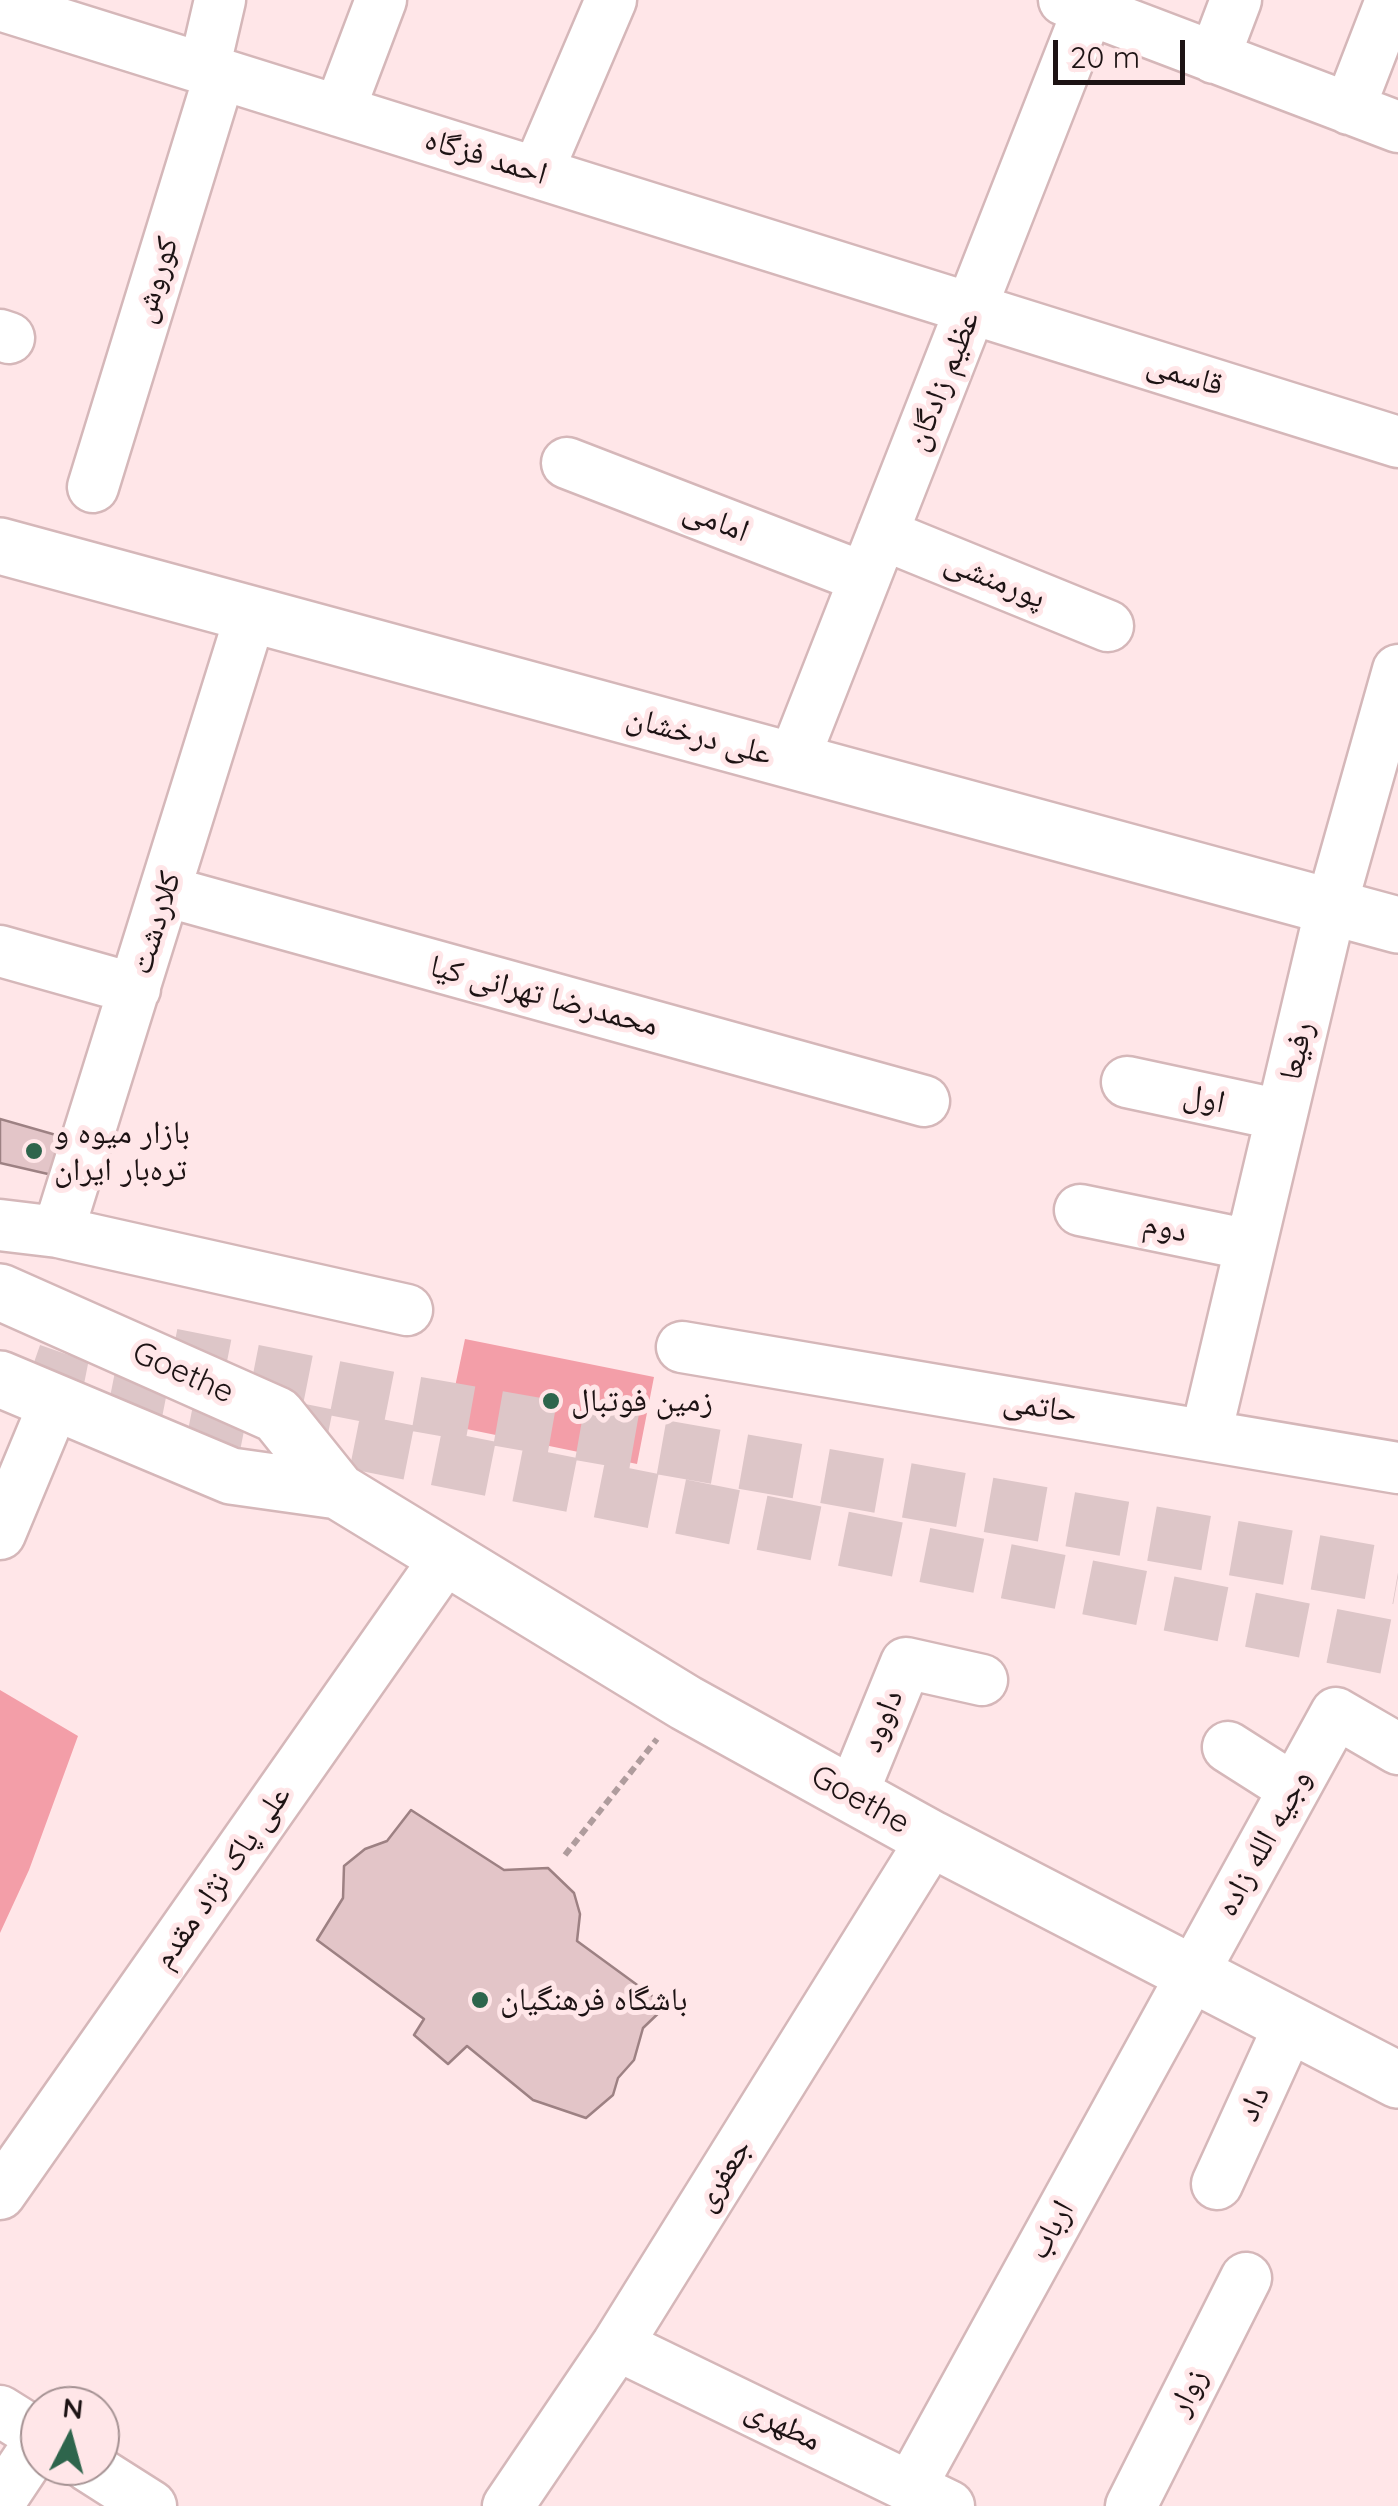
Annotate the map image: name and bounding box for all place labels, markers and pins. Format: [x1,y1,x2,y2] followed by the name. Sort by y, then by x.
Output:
[54,1114,190,1189] place label: بازار میوه و تره‌بار ایران
[23,1140,45,1162] marker: بازار میوه و تره‌بار ایران
[571,1382,713,1420] place label: زمین فوتبال
[540,1390,562,1412] marker: زمین فوتبال
[500,1981,688,2019] place label: باشگاه فرهنگیان
[469,1989,491,2011] marker: باشگاه فرهنگیان

